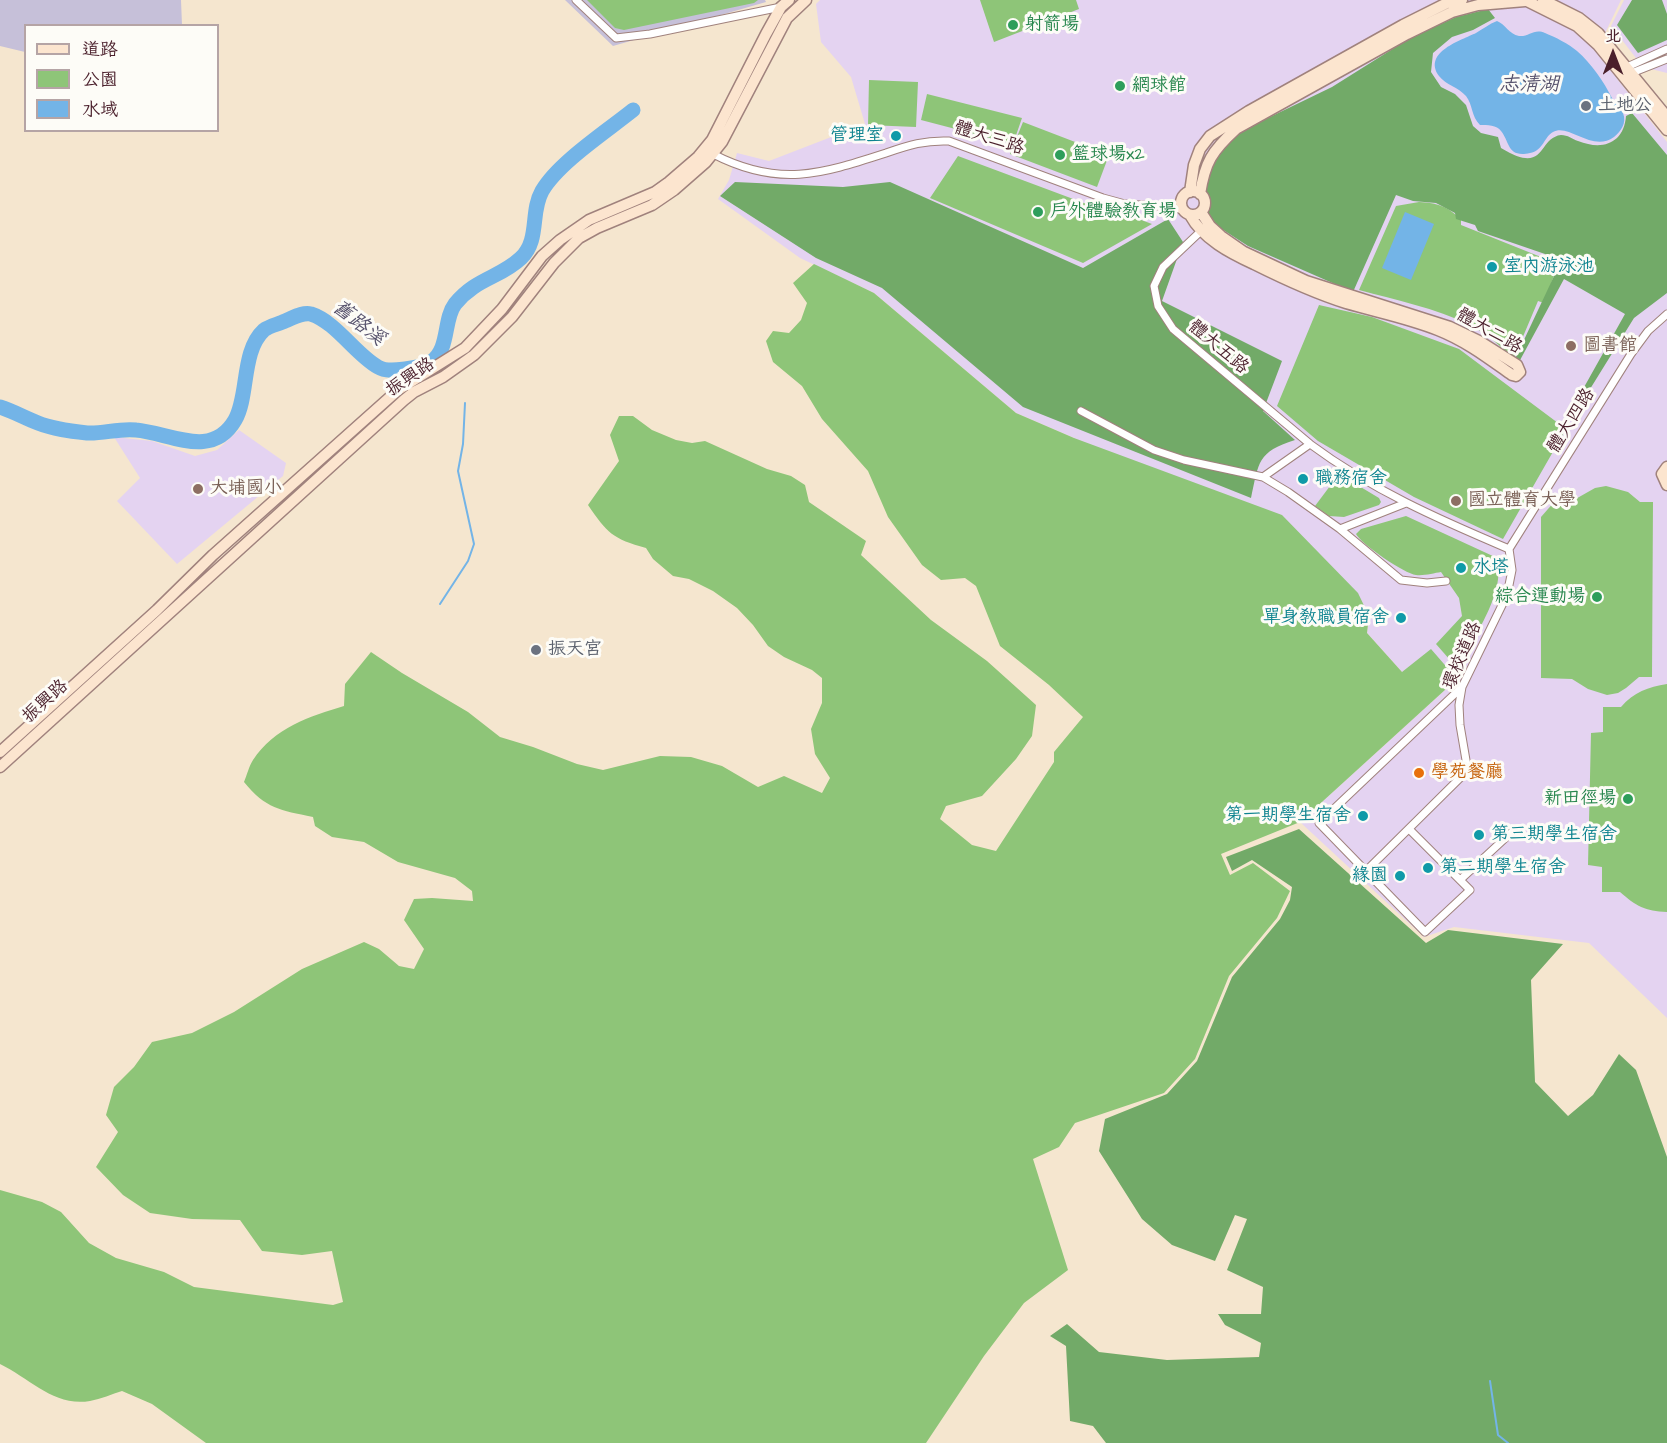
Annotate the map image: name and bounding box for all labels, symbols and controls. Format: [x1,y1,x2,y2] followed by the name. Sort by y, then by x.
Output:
[1025,14,1079,36] place label: 射箭場
[1006,18,1020,32] marker: 射箭場
[24,24,219,132] legend
[1583,24,1643,84] north arrow
[1605,25,1621,47] text: 北
[82,37,118,62] text: 道路
[82,67,118,92] text: 公園
[1499,74,1559,98] water label: 志清湖
[1132,75,1186,97] place label: 網球館
[1113,79,1127,93] marker: 網球館
[1598,95,1652,117] place label: 土地公
[82,97,118,122] text: 水域
[1579,99,1593,113] marker: 土地公
[951,118,1027,160] street label: 體大三路
[830,125,884,147] place label: 管理室
[889,129,903,143] marker: 管理室
[1072,144,1145,166] place label: 籃球場x2
[1053,148,1067,162] marker: 籃球場x2
[1050,201,1176,223] place label: 戶外體驗教育場
[1031,205,1045,219] marker: 戶外體驗教育場
[1504,256,1594,278] place label: 室內游泳池
[1485,260,1499,274] marker: 室內游泳池
[327,296,389,352] water label: 舊路溪
[1452,305,1526,359] street label: 體大二路
[1183,317,1253,379] street label: 體大五路
[1583,335,1637,357] place label: 圖書館
[1564,339,1578,353] marker: 圖書館
[383,354,439,402] street label: 振興路
[1544,385,1600,457] street label: 體大四路
[1315,468,1387,490] place label: 職務宿舍
[1296,472,1310,486] marker: 職務宿舍
[210,478,282,500] place label: 大埔國小
[191,482,205,496] marker: 大埔國小
[1468,490,1576,512] place label: 國立體育大學
[1449,494,1463,508] marker: 國立體育大學
[1473,557,1509,579] place label: 水塔
[1454,561,1468,575] marker: 水塔
[1495,586,1585,608] place label: 綜合運動場
[1590,590,1604,604] marker: 綜合運動場
[1263,607,1389,629] place label: 單身教職員宿舍
[1394,611,1408,625] marker: 單身教職員宿舍
[1439,619,1487,693] street label: 環校道路
[548,639,602,661] place label: 振天宮
[529,643,543,657] marker: 振天宮
[19,676,73,728] street label: 振興路
[1431,762,1503,784] place label: 學苑餐廳
[1412,766,1426,780] marker: 學苑餐廳
[1544,788,1616,810] place label: 新田徑場
[1621,792,1635,806] marker: 新田徑場
[1225,805,1351,827] place label: 第一期學生宿舍
[1356,809,1370,823] marker: 第一期學生宿舍
[1491,824,1617,846] place label: 第三期學生宿舍
[1472,828,1486,842] marker: 第三期學生宿舍
[1440,857,1566,879] place label: 第二期學生宿舍
[1421,861,1435,875] marker: 第二期學生宿舍
[1352,865,1388,887] place label: 緣園
[1393,869,1407,883] marker: 緣園

